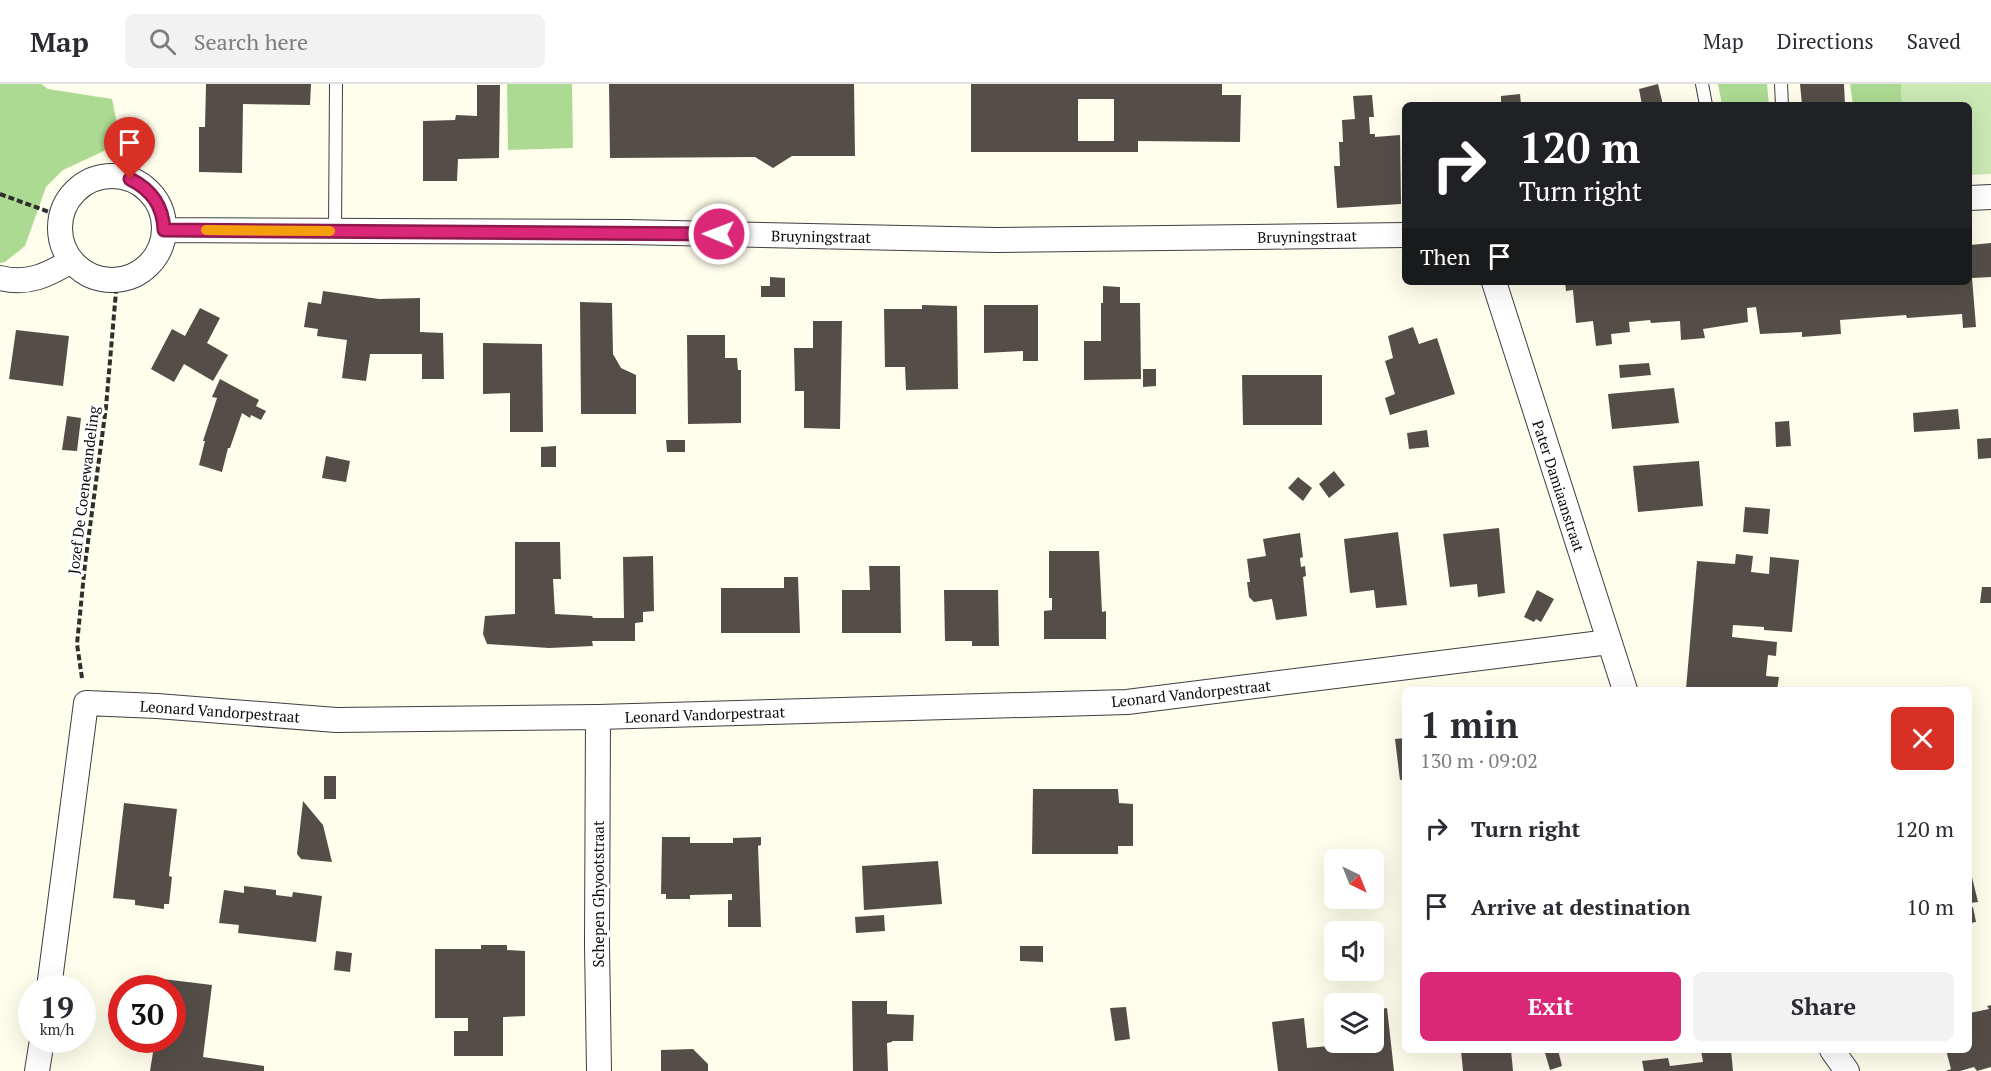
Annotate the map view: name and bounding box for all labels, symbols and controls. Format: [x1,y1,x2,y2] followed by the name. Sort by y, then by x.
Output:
[125,14,545,68] search box
[30,23,89,60] text: Map
[146,25,179,58] icon: search
[194,27,308,56] text: Search here
[1703,27,1744,55] text: Map
[1777,27,1874,55] text: Directions
[1907,27,1961,55] text: Saved
[104,117,155,179] pin
[1519,119,1640,175] text: 120 m
[113,126,146,159] icon: arrive
[1420,126,1498,204] icon: right
[1519,173,1642,209] text: Turn right
[687,202,751,266] position arrow
[771,225,872,247] street label: Bruyningstraat
[1257,225,1358,247] street label: Bruyningstraat
[1483,240,1516,273] icon: arrive
[1420,242,1471,271] text: Then
[63,404,103,575] street label: Jozef De Coenewandeling
[1528,418,1590,555] street label: Pater Damiaanstraat
[1110,675,1272,711] street label: Leonard Vandorpestraat
[139,695,301,727] street label: Leonard Vandorpestraat
[625,701,786,727] street label: Leonard Vandorpestraat
[1420,701,1518,748] text: 1 min
[1891,707,1954,770] button: close
[1420,747,1538,774] text: 130 m · 09:02
[1420,812,1453,845] icon: right
[1471,814,1580,843] text: Turn right
[1894,814,1954,843] text: 120 m
[588,820,608,967] street label: Schepen Ghyootstraat
[1324,849,1384,909] north arrow
[1324,849,1384,1053] map controls
[1420,890,1453,923] icon: arrive
[1471,892,1690,921] text: Arrive at destination
[1906,892,1954,921] text: 10 m
[1324,921,1384,981] button: sound
[1420,972,1681,1041] button: Exit
[1693,972,1954,1041] button: Share
[108,975,186,1053] speed limit sign: 30
[40,987,74,1027] text: 19
[1324,993,1384,1053] button: layers
[40,1019,74,1039] text: km/h

